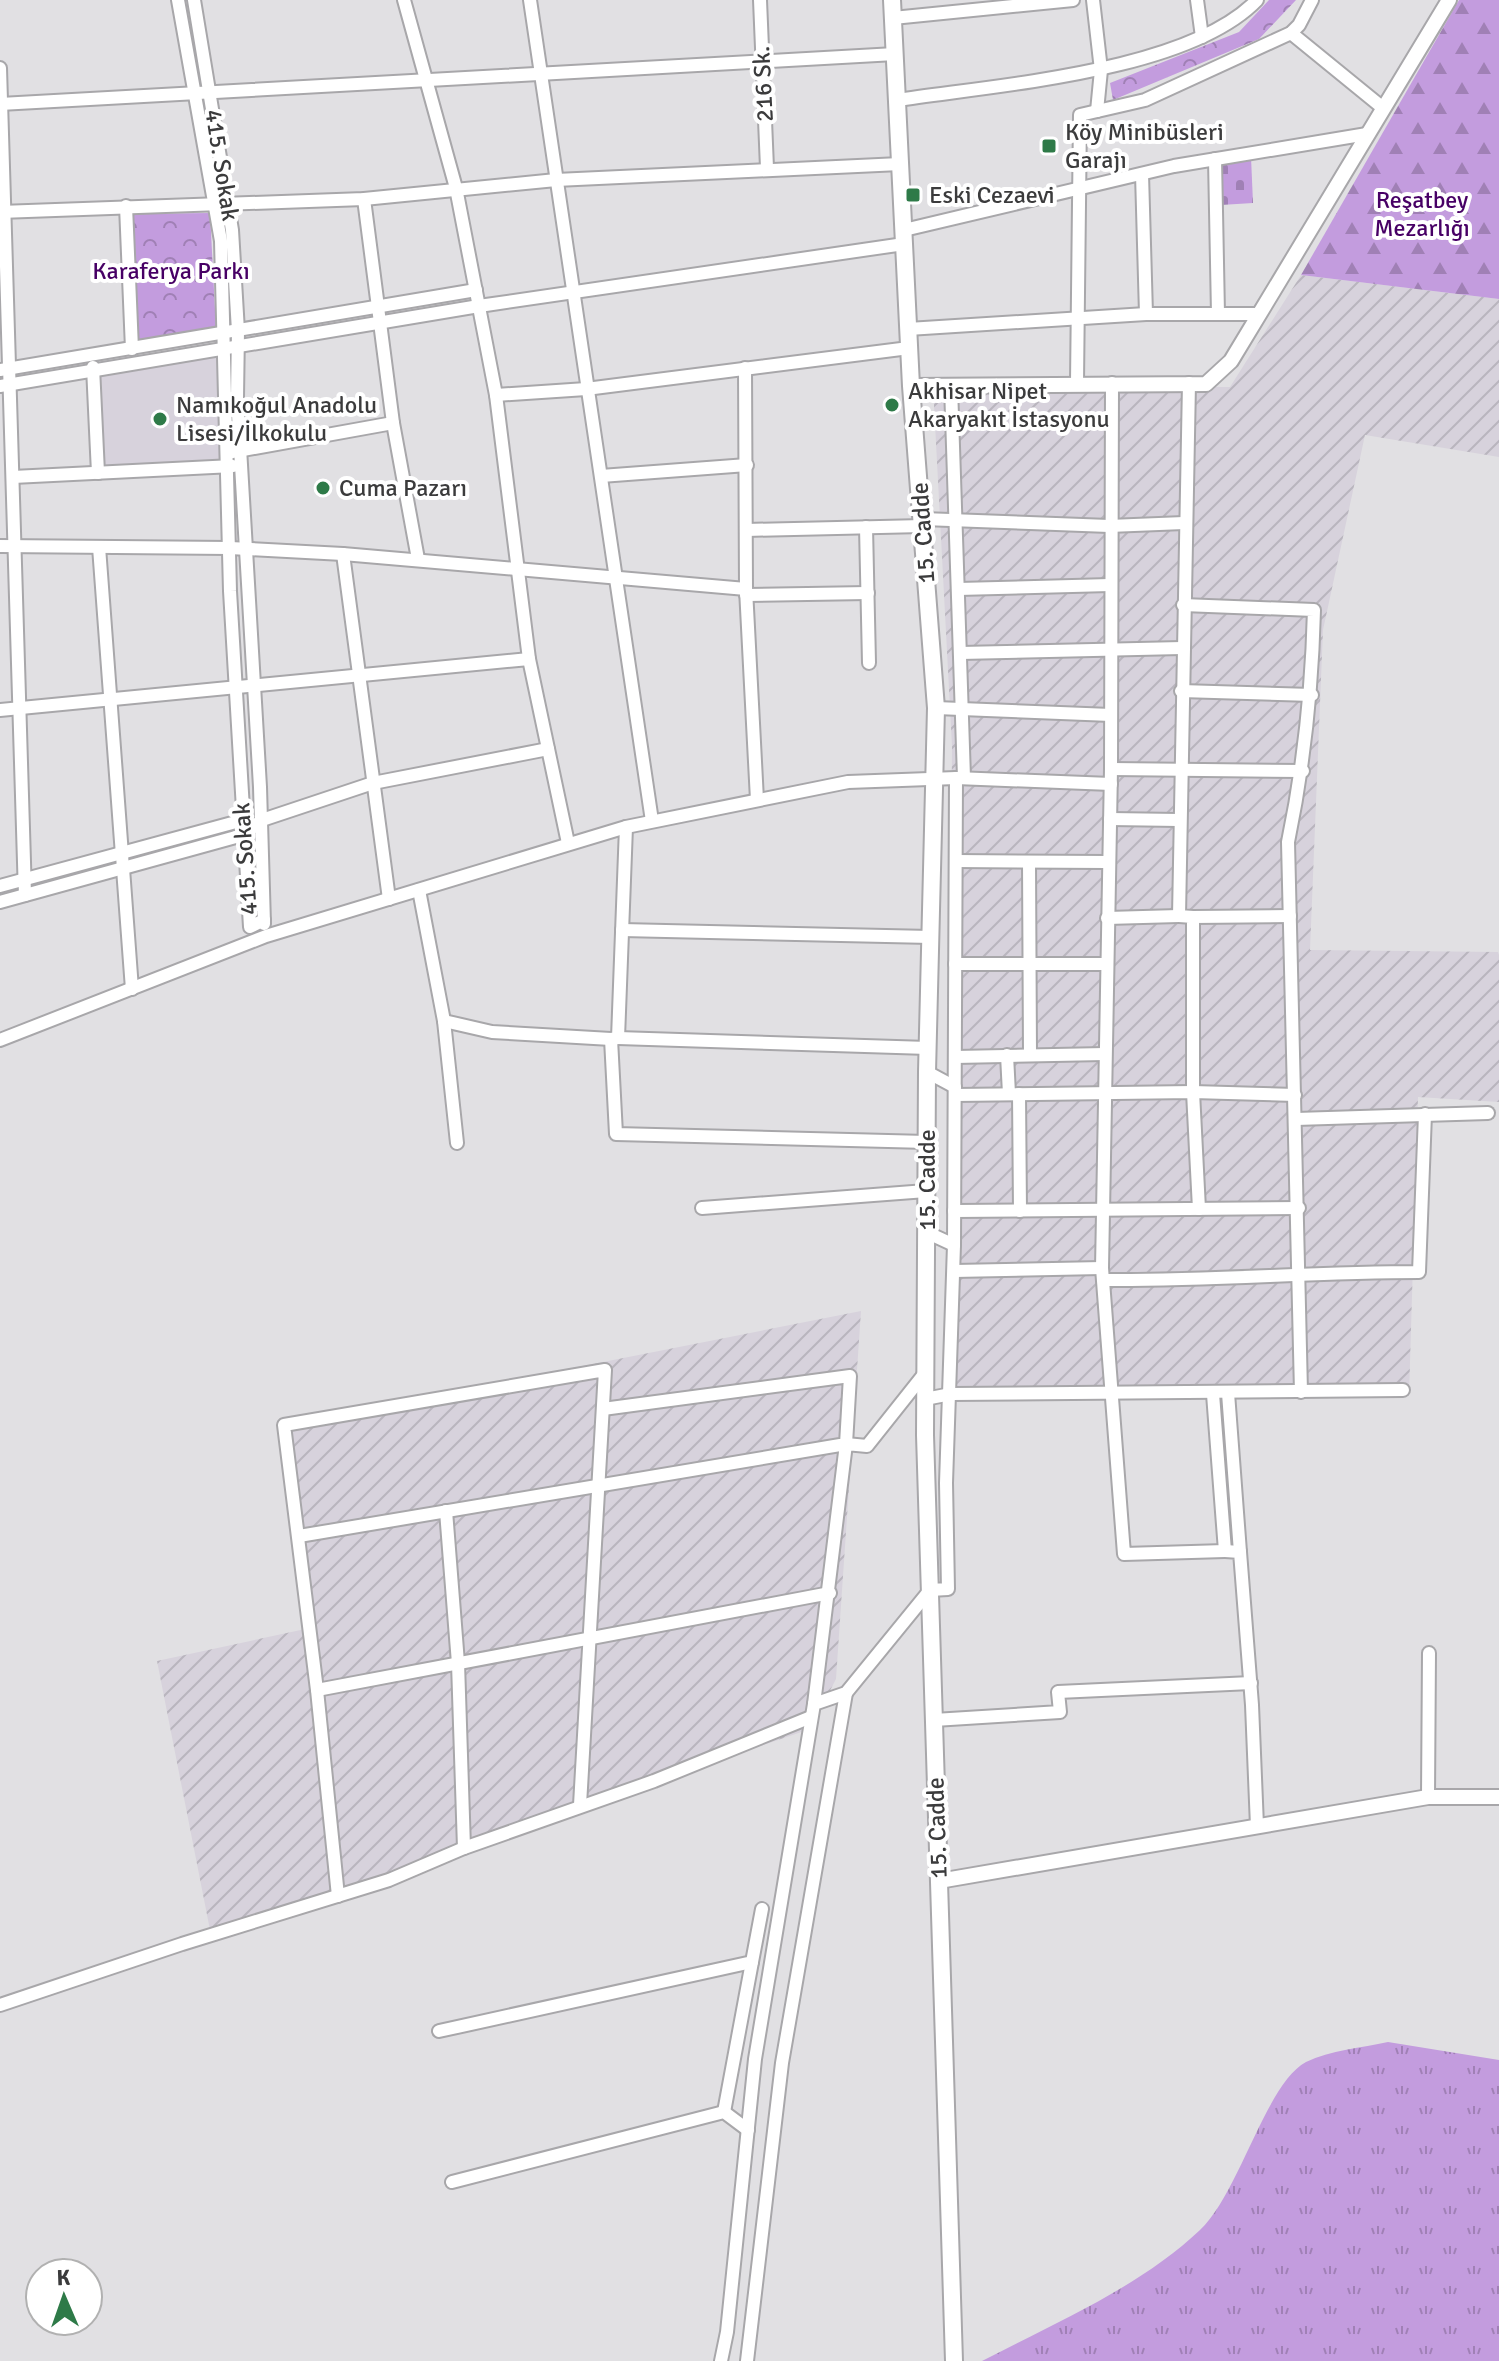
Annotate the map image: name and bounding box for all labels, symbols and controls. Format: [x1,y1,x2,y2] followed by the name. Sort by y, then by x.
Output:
[746,45,780,123] street label: 216 Sk.
[198,107,246,223] street label: 415. Sokak
[1065,117,1224,175] place label: Köy Minibüsleri Garajı
[1040,137,1058,155] marker: Köy Minibüsleri Garajı
[929,180,1055,210] place label: Eski Cezaevi
[1374,185,1470,243] park label: Reşatbey Mezarlığı
[904,186,922,204] marker: Eski Cezaevi
[92,256,250,286] park label: Karaferya Parkı
[908,376,1110,434] place label: Akhisar Nipet Akaryakıt İstasyonu
[176,390,377,448] place label: Namıkoğul Anadolu Lisesi/İlkokulu
[883,396,901,414] marker: Akhisar Nipet Akaryakıt İstasyonu
[151,410,169,428] marker: Namıkoğul Anadolu Lisesi/İlkokulu
[339,473,467,503] place label: Cuma Pazarı
[314,479,332,497] marker: Cuma Pazarı
[905,481,941,585] street label: 15. Cadde
[226,802,264,916] street label: 415. Sokak
[912,1129,942,1231] street label: 15. Cadde
[920,1777,954,1879] street label: 15. Cadde
[24,2257,104,2337] north arrow
[56,2264,71,2291] text: K

